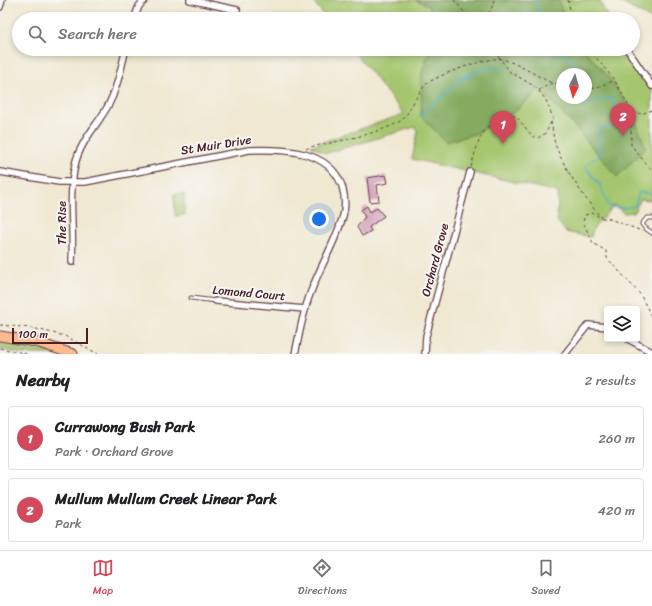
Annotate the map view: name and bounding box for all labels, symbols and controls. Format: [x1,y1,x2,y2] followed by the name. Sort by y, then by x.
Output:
[12,12,640,56] search box
[58,21,137,47] text: Search here
[26,23,48,45] icon: search
[556,68,592,104] north arrow
[610,103,636,136] pin: 2
[490,111,516,144] pin: 1
[179,129,253,161] street label: St Muir Drive
[51,201,73,245] street label: The Rise
[309,209,329,229] your location
[415,221,455,299] street label: Orchard Grove
[212,279,286,307] street label: Lomond Court
[604,306,640,342] map controls
[604,306,640,342] button: layers
[18,325,48,344] text: 100 m
[12,326,88,345] scale bar
[16,365,70,395] text: Nearby
[585,369,636,392] text: 2 results
[55,414,195,440] text: Currawong Bush Park
[27,427,33,450] text: 1
[599,427,635,450] text: 260 m
[55,440,173,463] text: Park · Orchard Grove
[55,486,277,512] text: Mullum Mullum Creek Linear Park
[26,499,34,522] text: 2
[598,499,635,522] text: 420 m
[55,512,82,535] text: Park
[92,557,114,600] tab: Map
[298,557,347,600] tab: Directions
[531,557,560,600] tab: Saved

